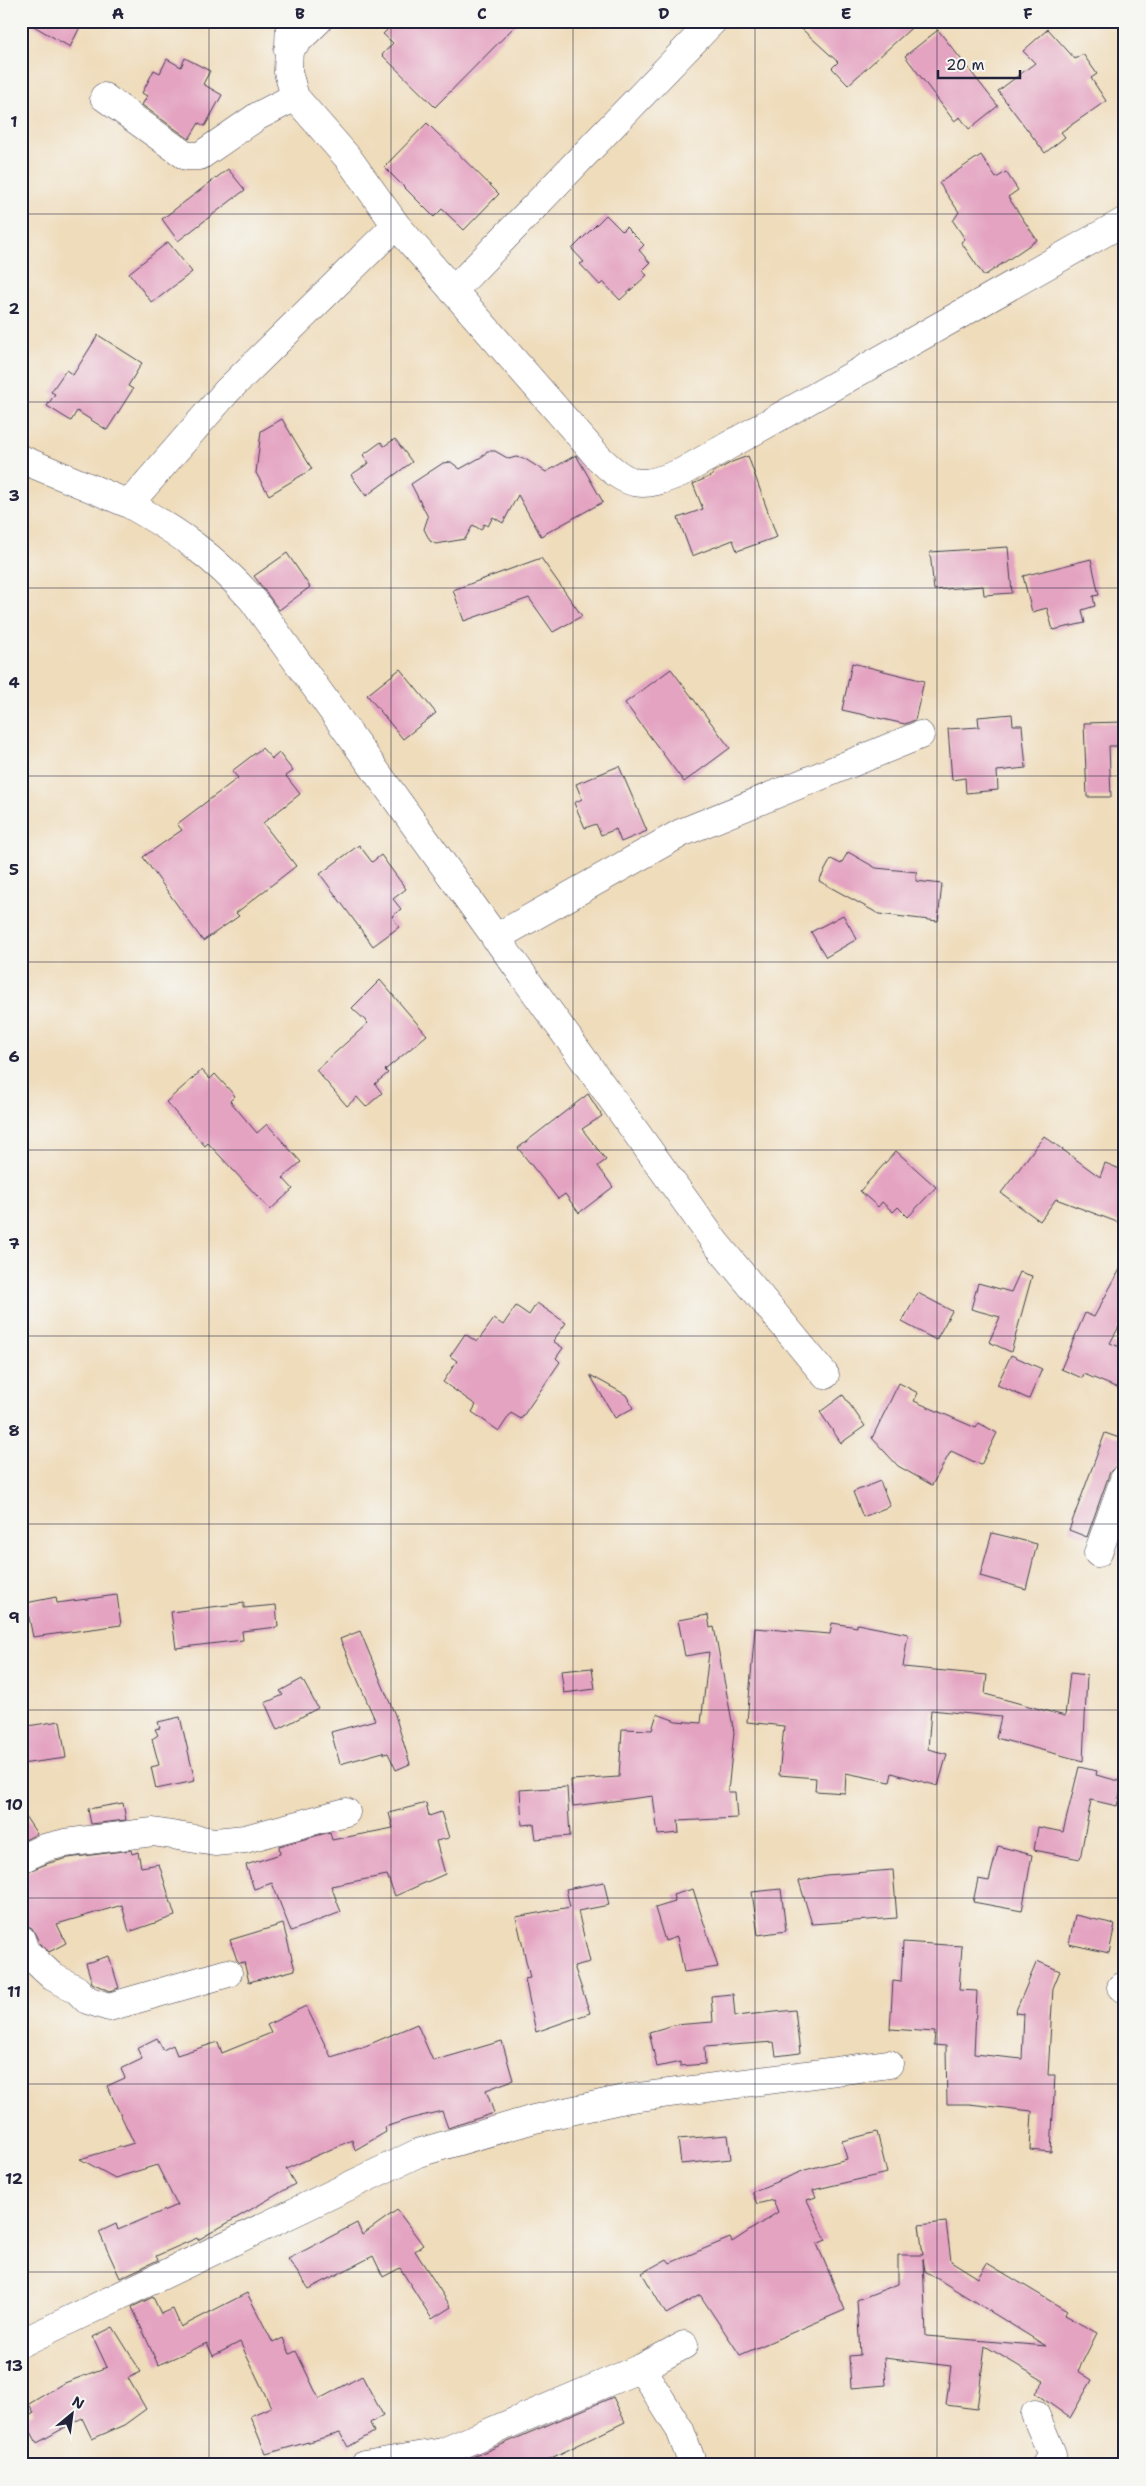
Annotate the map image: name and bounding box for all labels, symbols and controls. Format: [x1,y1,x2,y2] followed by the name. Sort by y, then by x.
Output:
[112,3,124,24] text: A
[295,3,305,24] text: B
[477,3,487,24] text: C
[658,3,670,24] text: D
[841,3,851,24] text: E
[1023,3,1033,24] text: F
[938,48,1021,80] scale bar
[946,55,985,75] text: 20 m
[10,111,18,132] text: 1
[8,298,20,319] text: 2
[8,485,20,506] text: 3
[8,672,20,693] text: 4
[9,859,19,880] text: 5
[8,1046,20,1067] text: 6
[8,1233,20,1254] text: 7
[8,1420,20,1441] text: 8
[8,1607,20,1628] text: 9
[5,1794,23,1815] text: 10
[7,1981,21,2002] text: 11
[5,2168,23,2189] text: 12
[5,2355,23,2376] text: 13
[48,2388,98,2438] north arrow
[69,2392,88,2413] text: N

